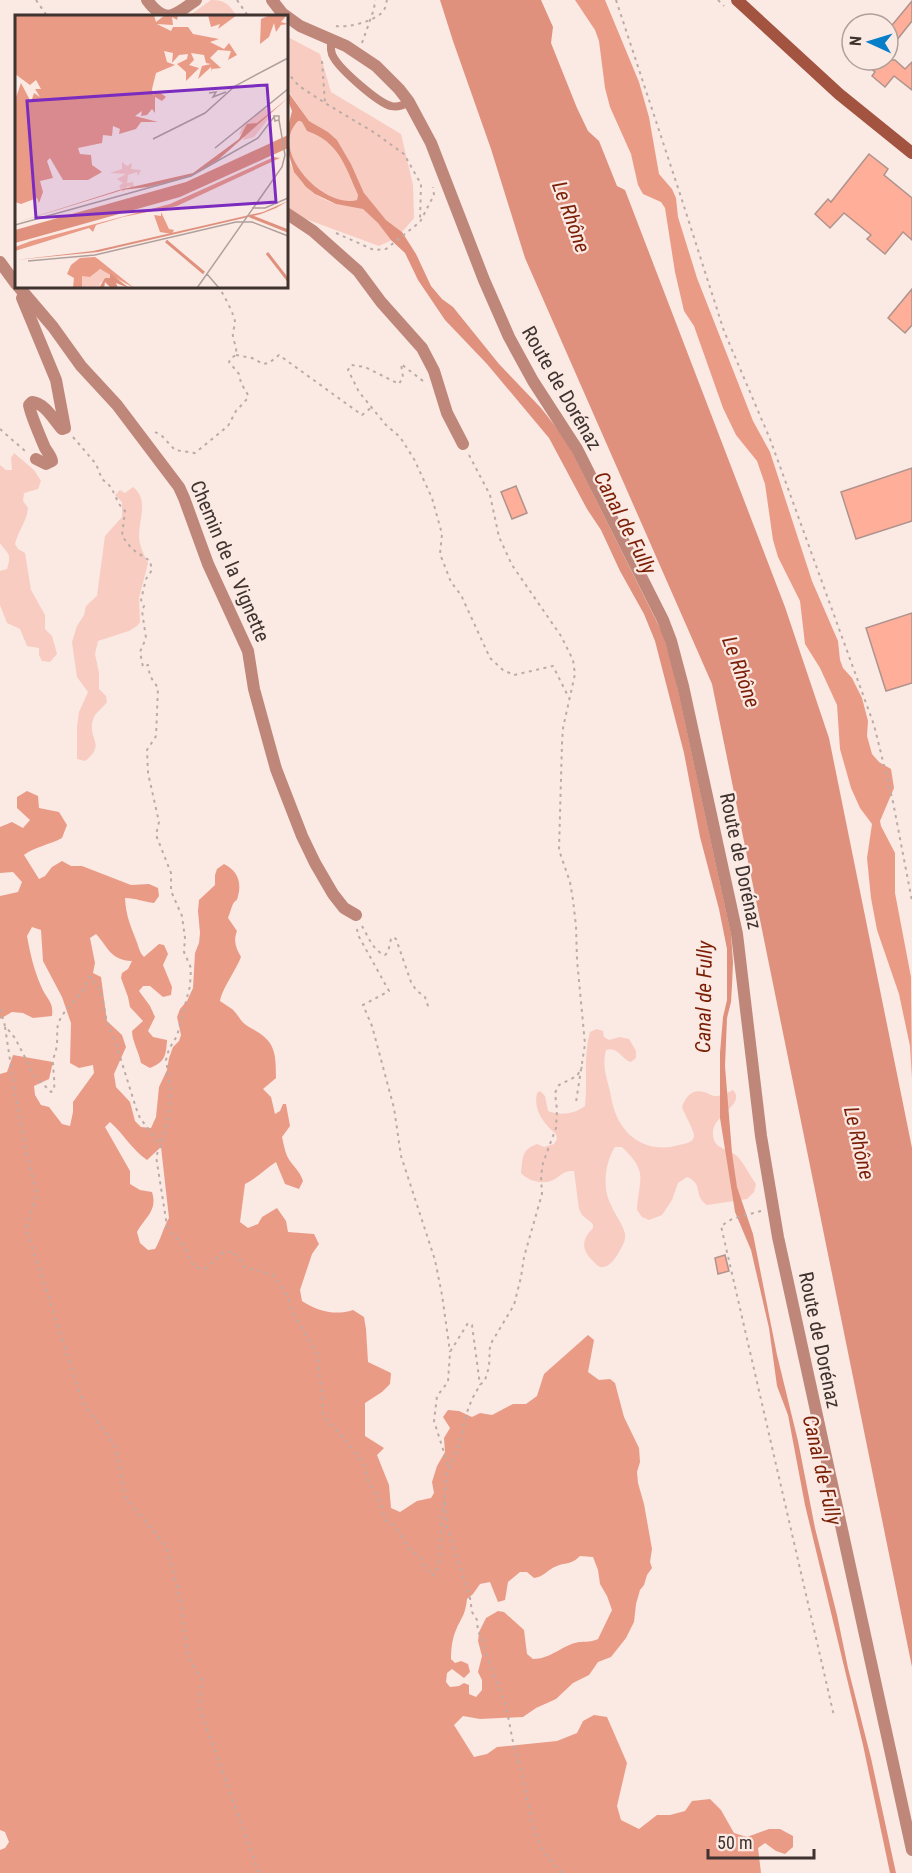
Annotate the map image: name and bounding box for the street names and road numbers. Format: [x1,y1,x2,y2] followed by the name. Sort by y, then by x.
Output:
[517,322,607,454] street label: Route de Dorénaz
[185,477,275,645] street label: Chemin de la Vignette
[715,791,767,931] street label: Route de Dorénaz
[794,1270,846,1410] street label: Route de Dorénaz

